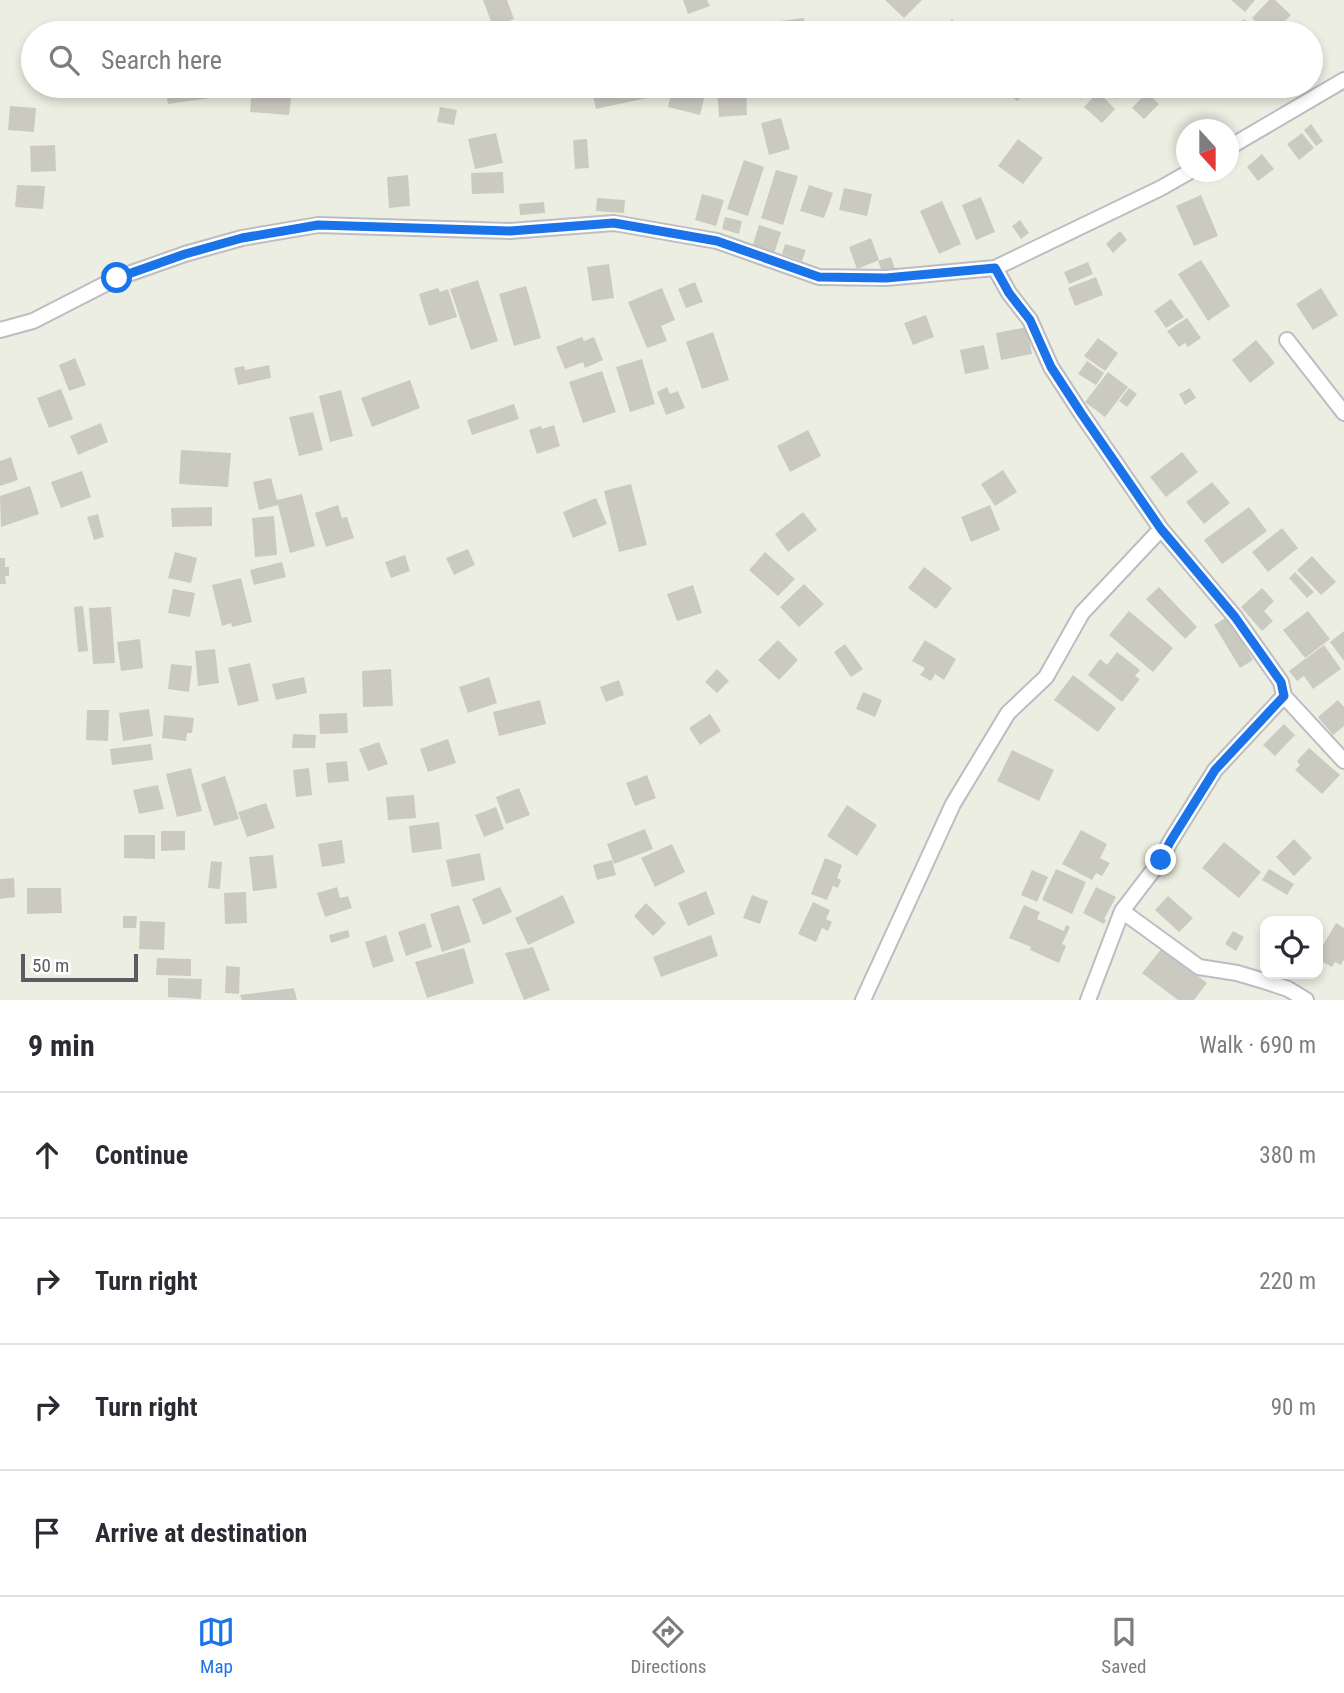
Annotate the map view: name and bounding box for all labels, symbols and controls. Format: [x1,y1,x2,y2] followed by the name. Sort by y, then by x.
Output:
[21,21,1323,98] search box
[45,41,83,79] icon: search
[101,45,222,75] text: Search here
[1176,119,1239,182] north arrow
[101,262,132,293] route start
[1145,844,1176,875] route end
[1260,916,1323,979] map controls
[1260,916,1323,979] button: locate
[21,951,138,983] scale bar
[32,954,69,977] text: 50 m
[28,1028,95,1063] text: 9 min
[1199,1032,1316,1059] text: Walk · 690 m
[28,1136,66,1174] icon: ahead
[95,1140,188,1170] text: Continue
[1259,1142,1316,1169] text: 380 m
[28,1262,66,1300] icon: right
[95,1266,197,1296] text: Turn right
[1259,1268,1316,1295] text: 220 m
[28,1388,66,1426] icon: right
[95,1392,197,1422] text: Turn right
[1271,1394,1316,1421] text: 90 m
[28,1514,66,1552] icon: arrive
[95,1518,307,1548] text: Arrive at destination
[197,1613,235,1678] tab: Map
[630,1613,706,1678] tab: Directions
[1101,1613,1147,1678] tab: Saved

